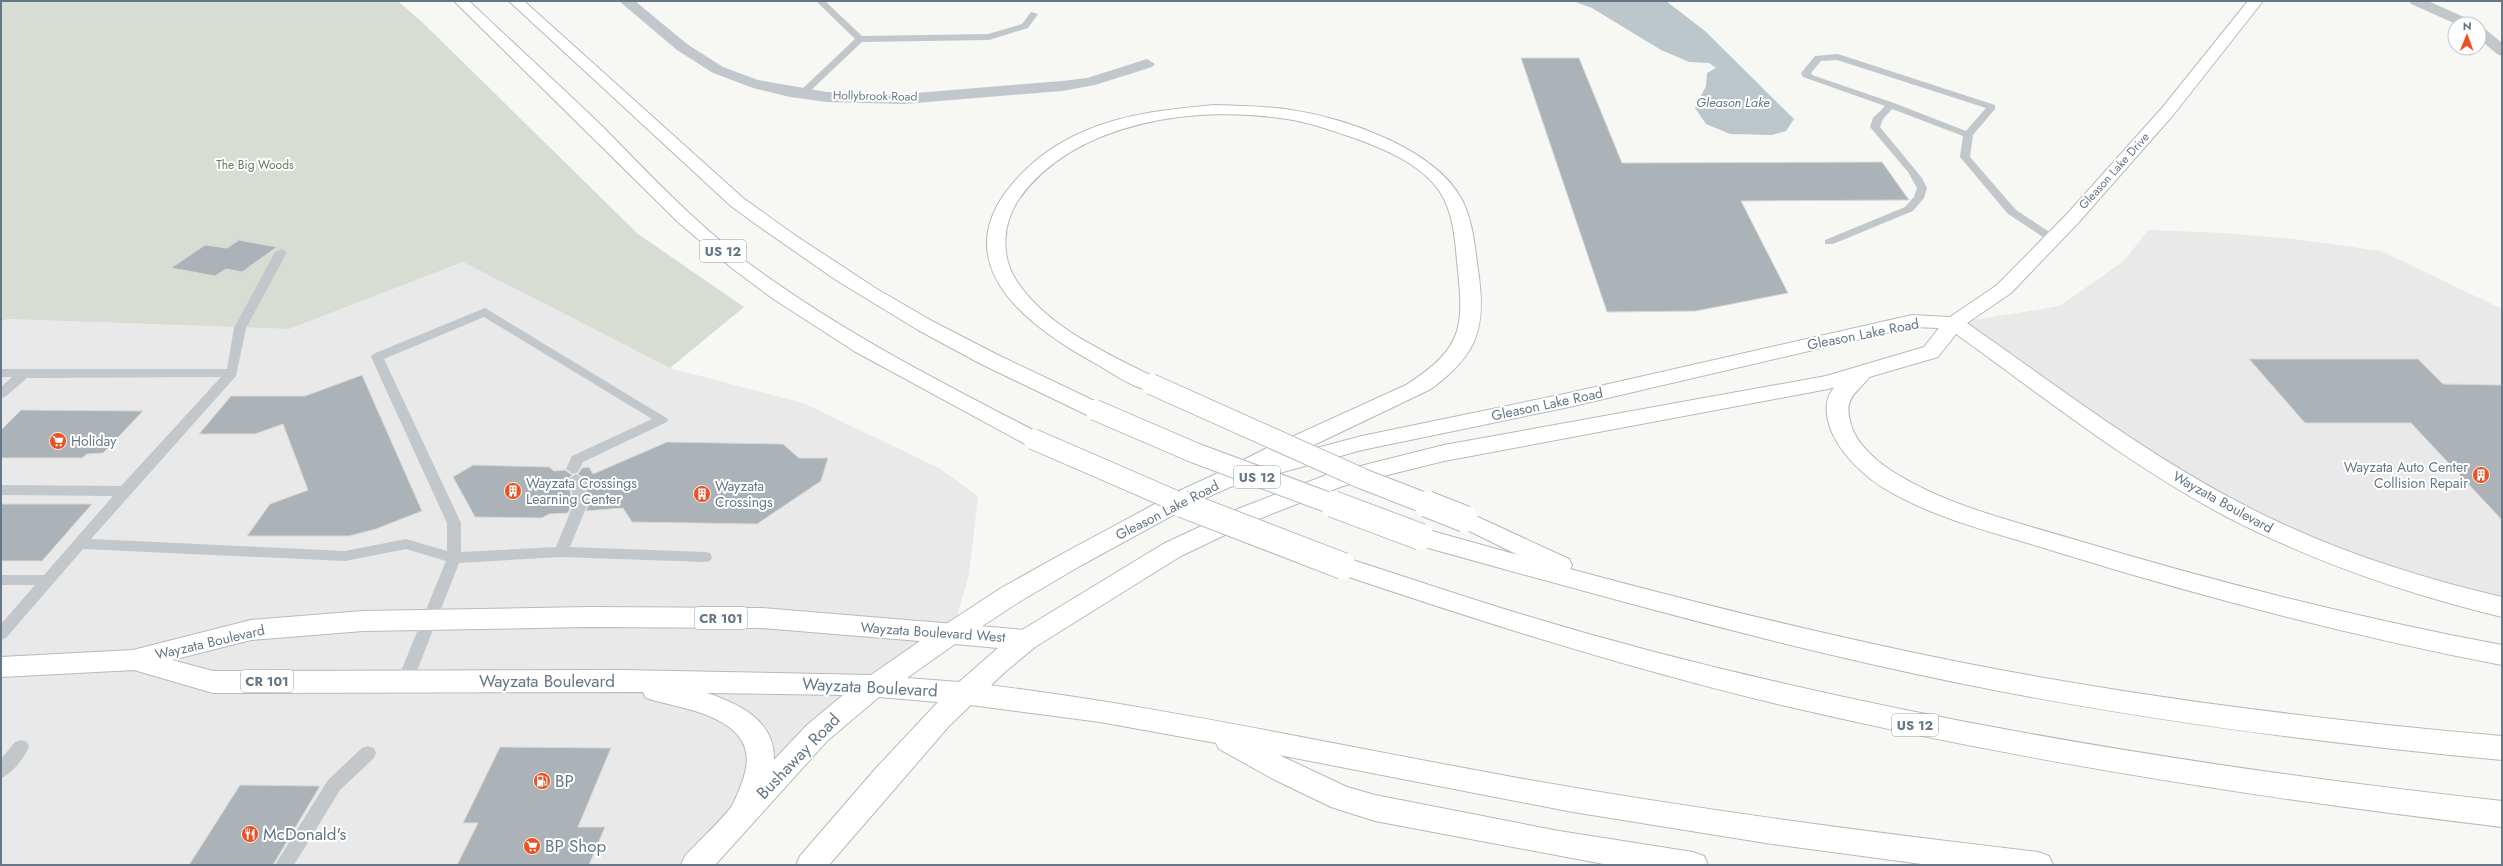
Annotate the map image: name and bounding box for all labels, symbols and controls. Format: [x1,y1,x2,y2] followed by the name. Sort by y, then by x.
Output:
[2447,16,2487,56] north arrow
[2463,18,2472,34] text: N
[833,86,917,106] street label: Hollybrook Road
[1696,93,1770,112] water label: Gleason Lake
[2075,129,2153,213] street label: Gleason Lake Drive
[216,156,294,174] park label: The Big Woods
[700,240,746,262] road number: US 12
[1805,313,1921,355] street label: Gleason Lake Road
[1489,382,1605,426] street label: Gleason Lake Road
[48,431,68,451] supermarket icon: Holiday
[71,431,117,451] place label: Holiday
[2344,457,2468,493] place label: Wayzata Auto Center Collision Repair
[2471,465,2491,485] building icon: Wayzata Auto Center Collision Repair
[1234,466,1280,488] road number: US 12
[2169,466,2277,538] street label: Wayzata Boulevard
[526,473,637,509] place label: Wayzata Crossings Learning Center
[1112,475,1222,545] street label: Gleason Lake Road
[715,476,773,512] place label: Wayzata Crossings
[503,481,523,501] building icon: Wayzata Crossings Learning Center
[692,484,712,504] building icon: Wayzata Crossings
[695,607,747,629] road number: CR 101
[860,617,1007,647] street label: Wayzata Boulevard West
[153,620,267,664] street label: Wayzata Boulevard
[479,669,615,693] street label: Wayzata Boulevard
[241,670,293,692] road number: CR 101
[802,671,938,703] street label: Wayzata Boulevard
[751,708,845,804] street label: Bushaway Road
[1892,714,1938,736] road number: US 12
[555,769,574,793] place label: BP
[532,771,552,791] fuel station icon: BP
[263,822,347,846] place label: McDonald's
[240,824,260,844] restaurant icon: McDonald's
[545,834,606,858] place label: BP Shop
[522,836,542,856] supermarket icon: BP Shop

